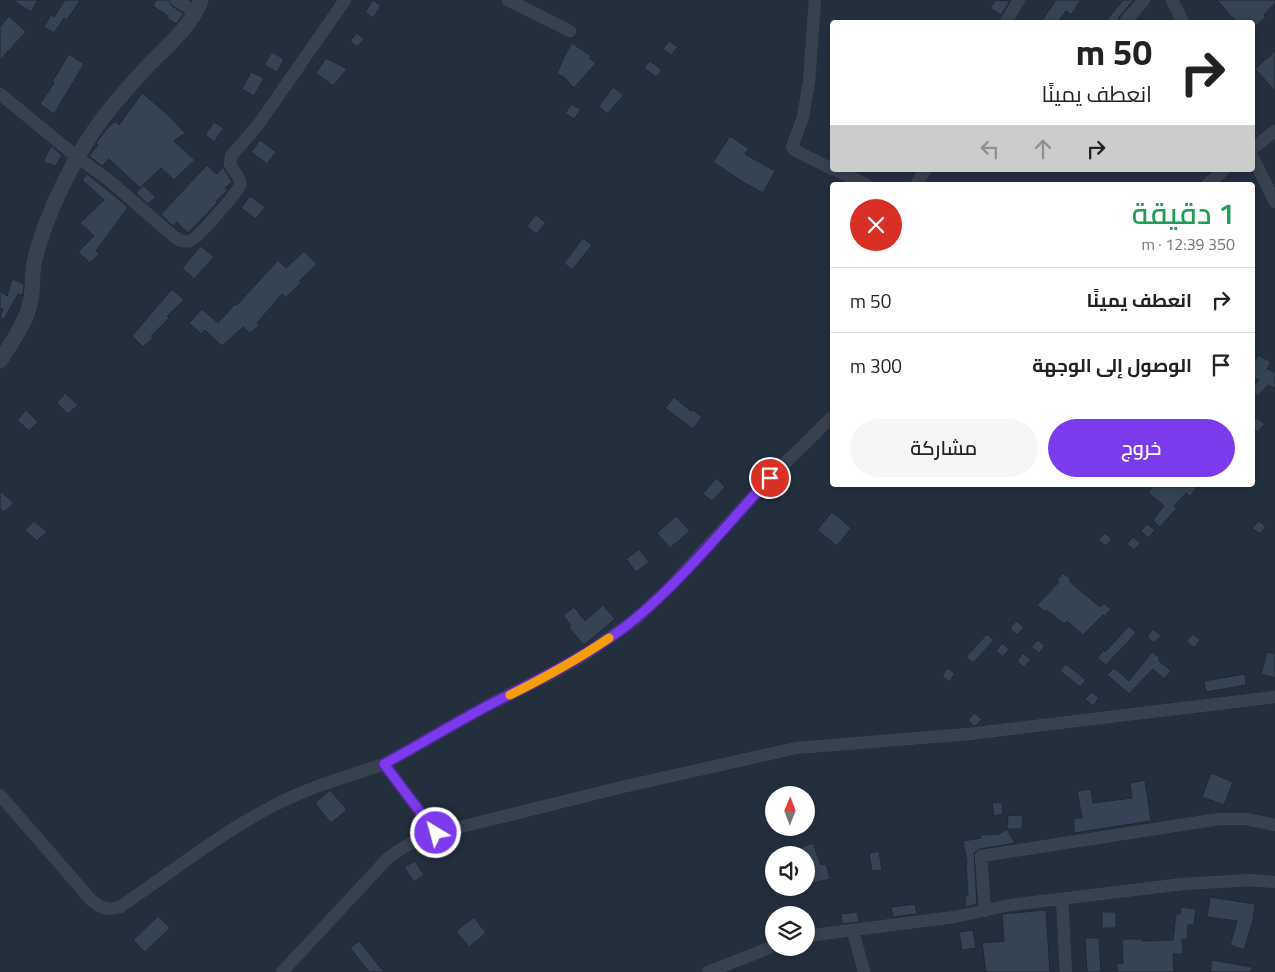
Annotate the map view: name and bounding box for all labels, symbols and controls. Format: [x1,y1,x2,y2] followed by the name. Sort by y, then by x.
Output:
[1076,25,1152,79] text: 50 m
[1170,40,1235,105] icon: right
[1042,77,1152,111] text: انعطف يمينًا
[976,135,1004,163] icon: left
[1029,135,1057,163] icon: ahead
[1082,135,1110,163] icon: right
[1132,190,1235,236] text: 1 دقيقة
[850,199,902,251] button: close
[1141,232,1235,256] text: 350 m · 12:39
[1087,285,1192,314] text: انعطف يمينًا
[850,286,891,315] text: 50 m
[1207,286,1235,314] icon: right
[1032,350,1192,379] text: الوصول إلى الوجهة
[850,351,902,380] text: 300 m
[1207,351,1235,379] icon: arrive
[850,419,1038,477] button: مشاركة
[1048,419,1235,477] button: خروج
[749,457,791,499] pin
[756,464,784,492] icon: arrive
[765,786,815,836] north arrow
[765,786,815,956] map controls
[409,806,461,858] position arrow
[765,846,815,896] button: sound
[765,906,815,956] button: layers

